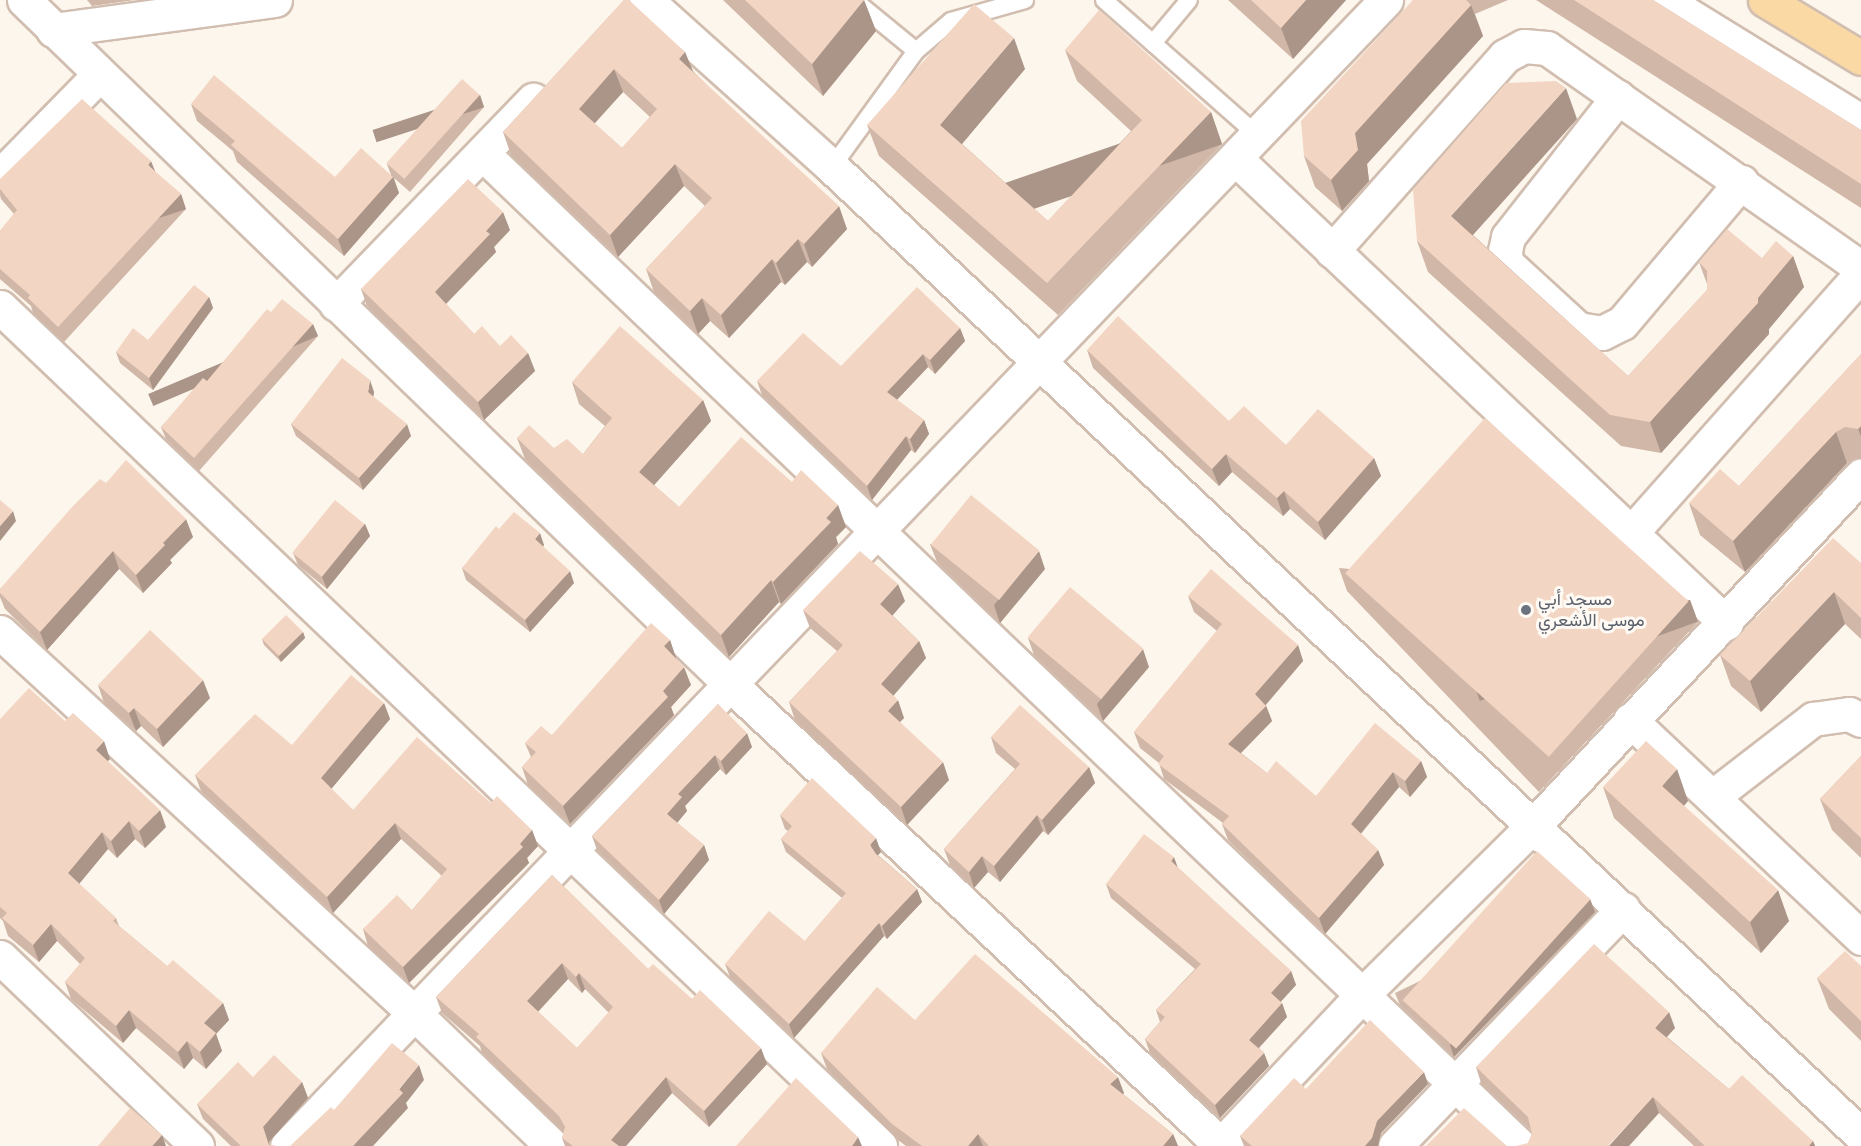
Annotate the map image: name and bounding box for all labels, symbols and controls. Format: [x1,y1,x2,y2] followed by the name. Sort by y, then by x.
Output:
[1538,589,1645,632] place label: مسجد أبي موسى الأشعري
[1519,603,1533,617] marker: مسجد أبي موسى الأشعري

